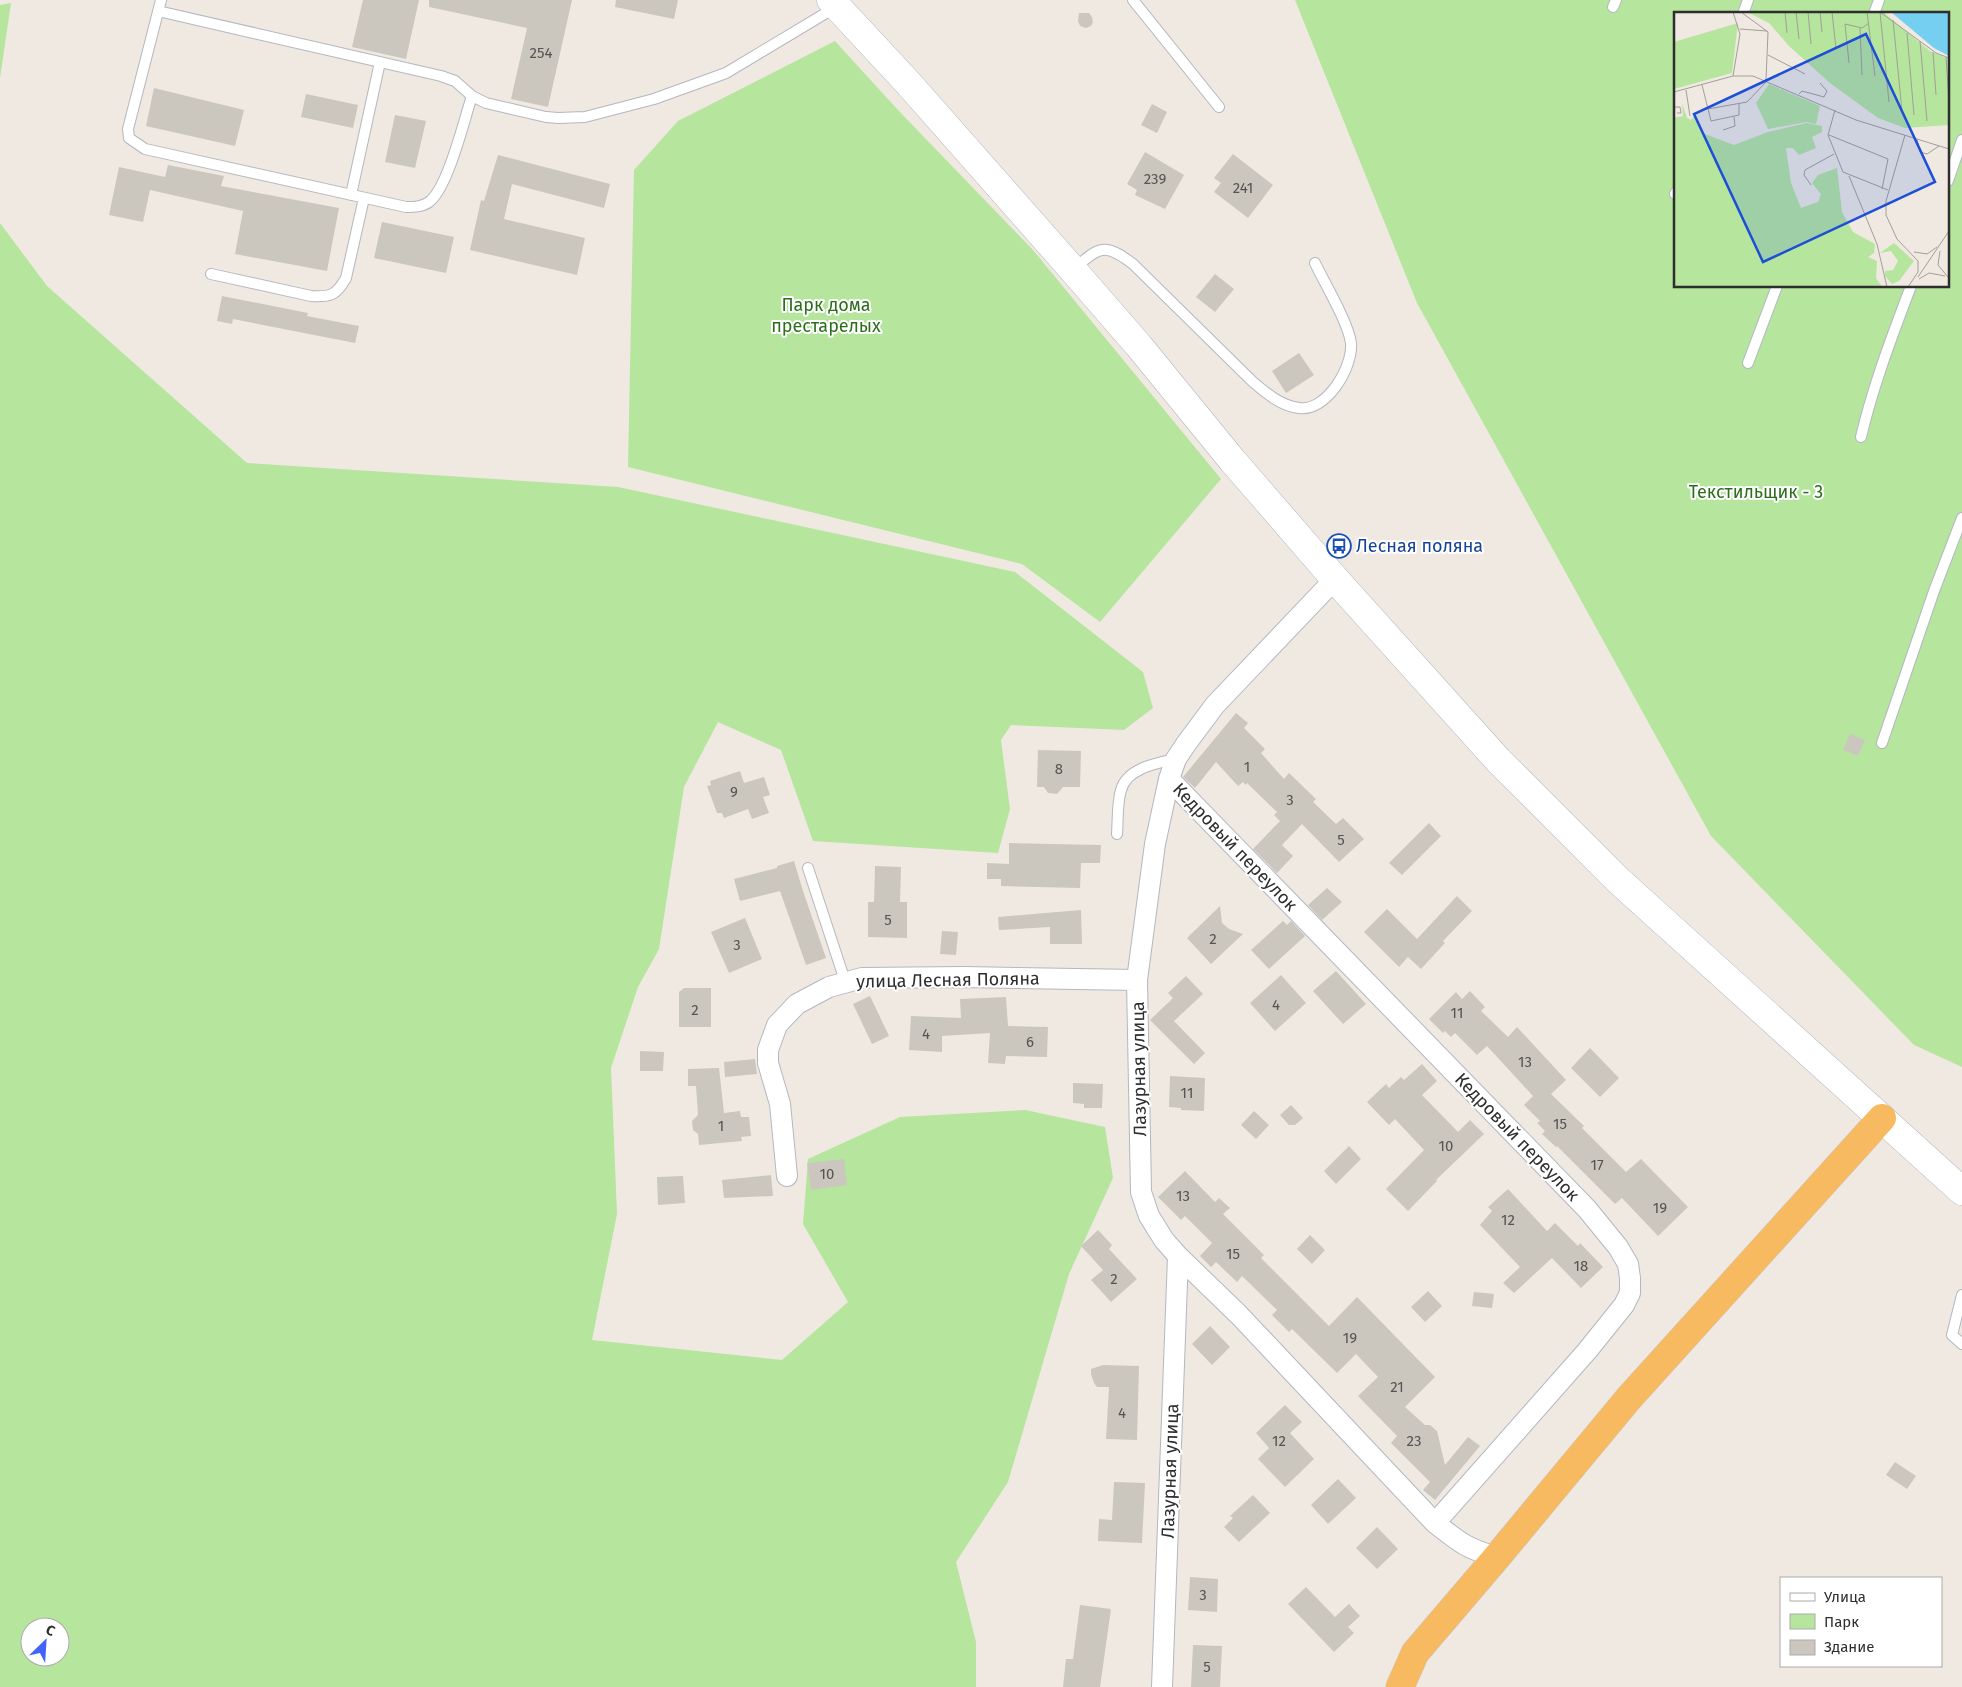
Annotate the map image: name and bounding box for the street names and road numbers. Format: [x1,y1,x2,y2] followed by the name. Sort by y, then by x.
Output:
[1168,778,1302,916] street label: Кедровый переулок
[856,967,1040,993] street label: улица Лесная Поляна
[1127,1001,1151,1137] street label: Лазурная улица
[1450,1068,1584,1206] street label: Кедровый переулок
[1157,1403,1183,1539] street label: Лазурная улица

